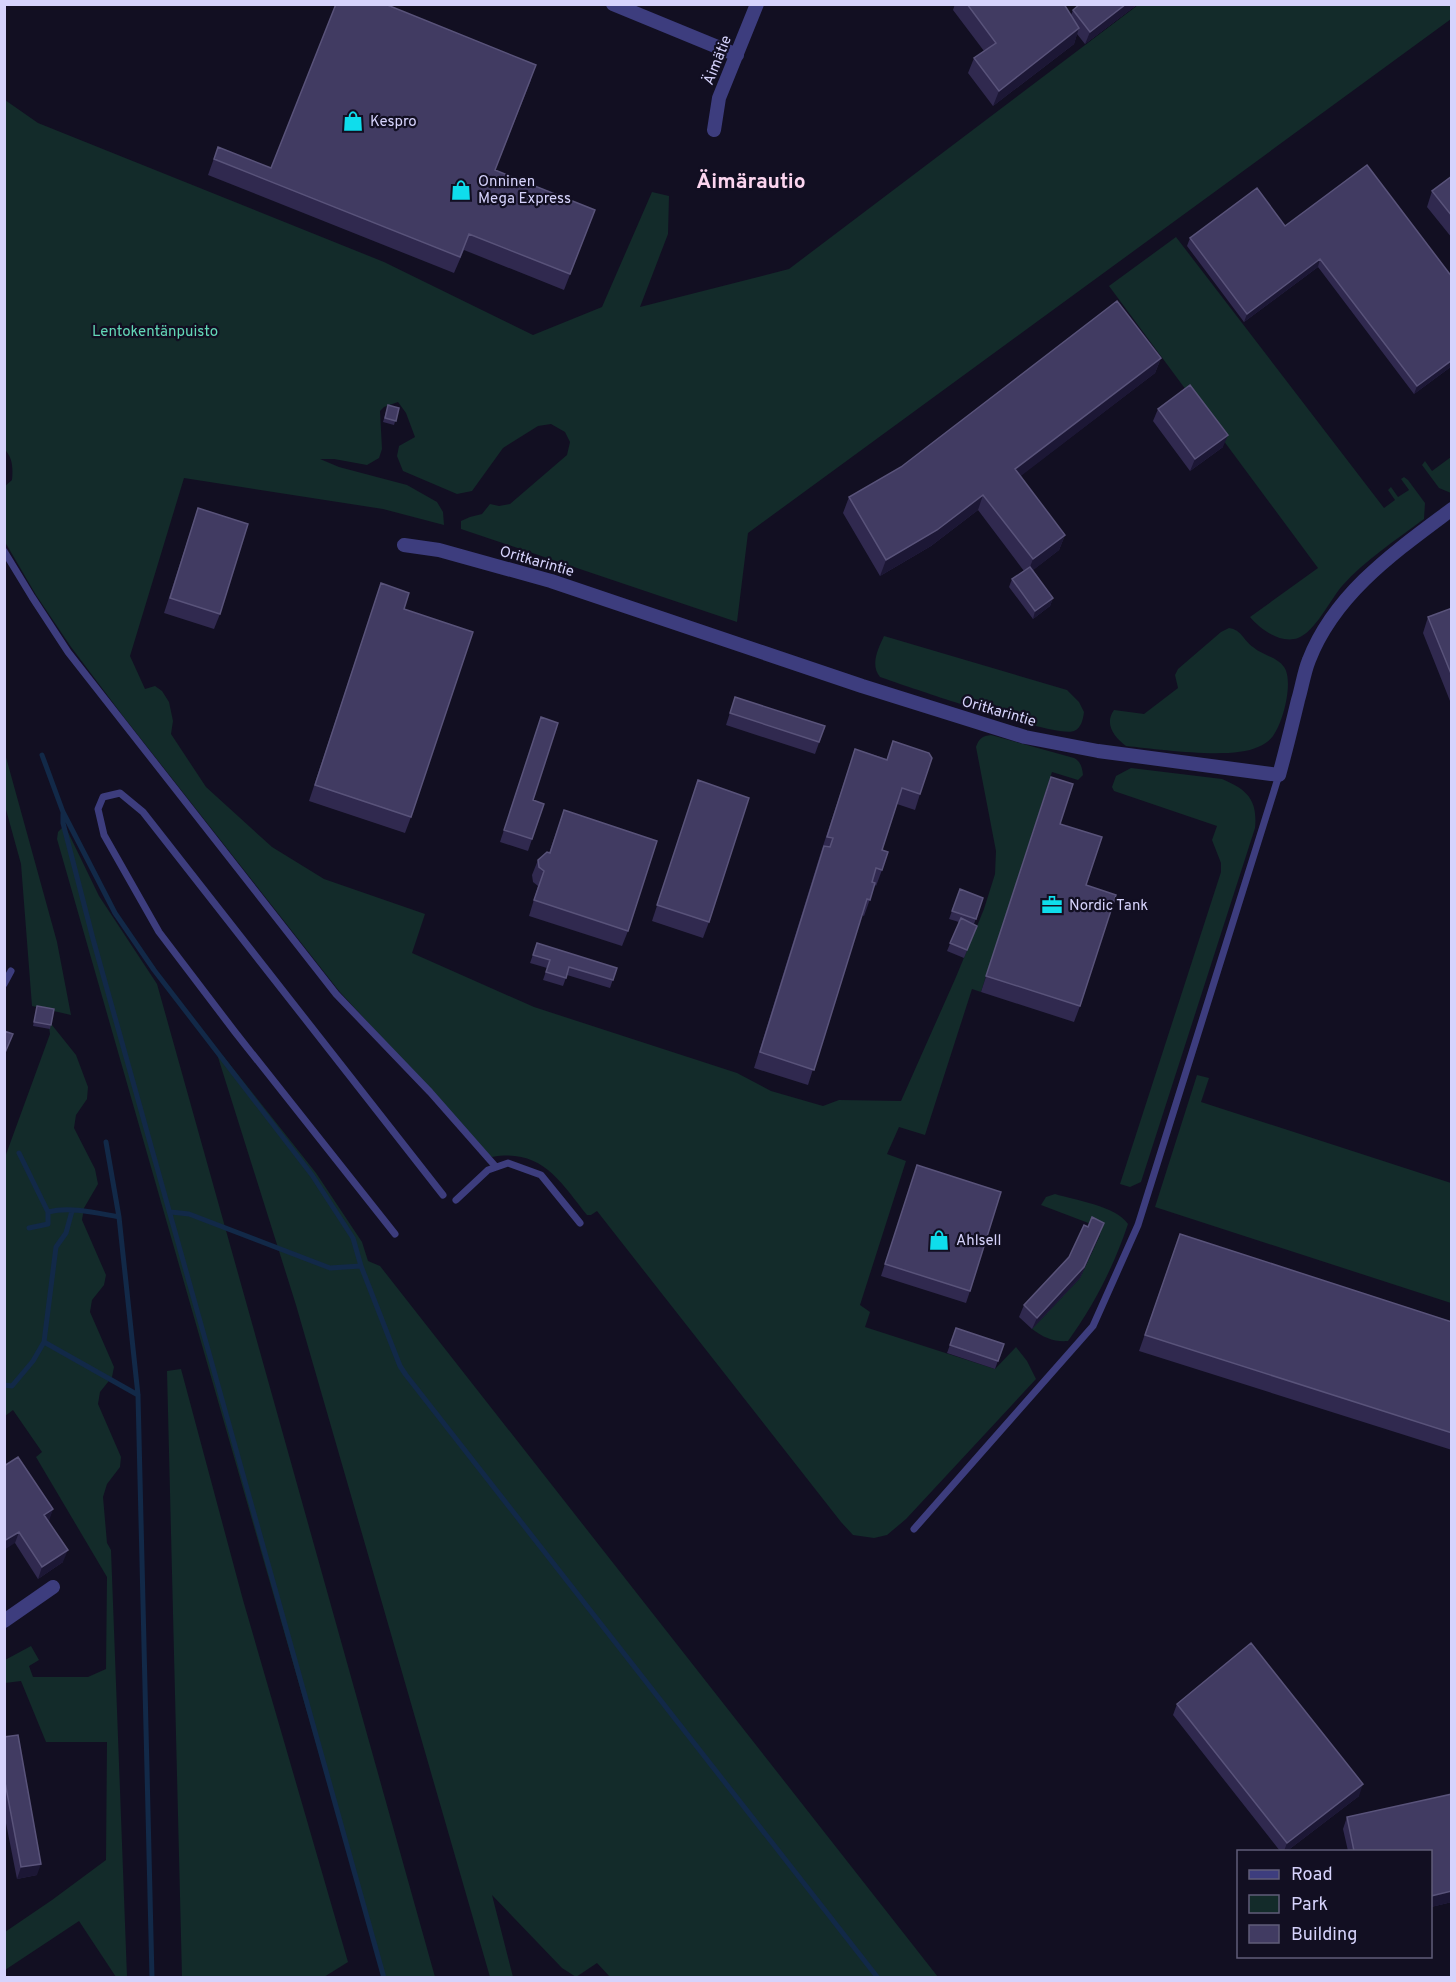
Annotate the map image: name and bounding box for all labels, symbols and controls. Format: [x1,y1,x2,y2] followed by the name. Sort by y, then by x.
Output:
[699,33,737,88] street label: Äimätie
[341,109,365,133] shop icon: Kespro
[370,113,417,132] place label: Kespro
[696,169,806,196] district label: Äimärautio
[478,173,571,209] place label: Onninen Mega Express
[449,178,473,202] shop icon: Onninen Mega Express
[92,323,218,342] park label: Lentokentänpuisto
[497,543,576,582] street label: Oritkarintie
[959,693,1038,732] street label: Oritkarintie
[1040,893,1064,917] office icon: Nordic Tank
[1069,897,1148,916] place label: Nordic Tank
[927,1228,951,1252] shop icon: Ahlsell
[956,1232,1001,1251] place label: Ahlsell
[1237,1850,1432,1958] legend
[1291,1864,1333,1887] text: Road
[1291,1894,1328,1917] text: Park
[1291,1924,1357,1947] text: Building

